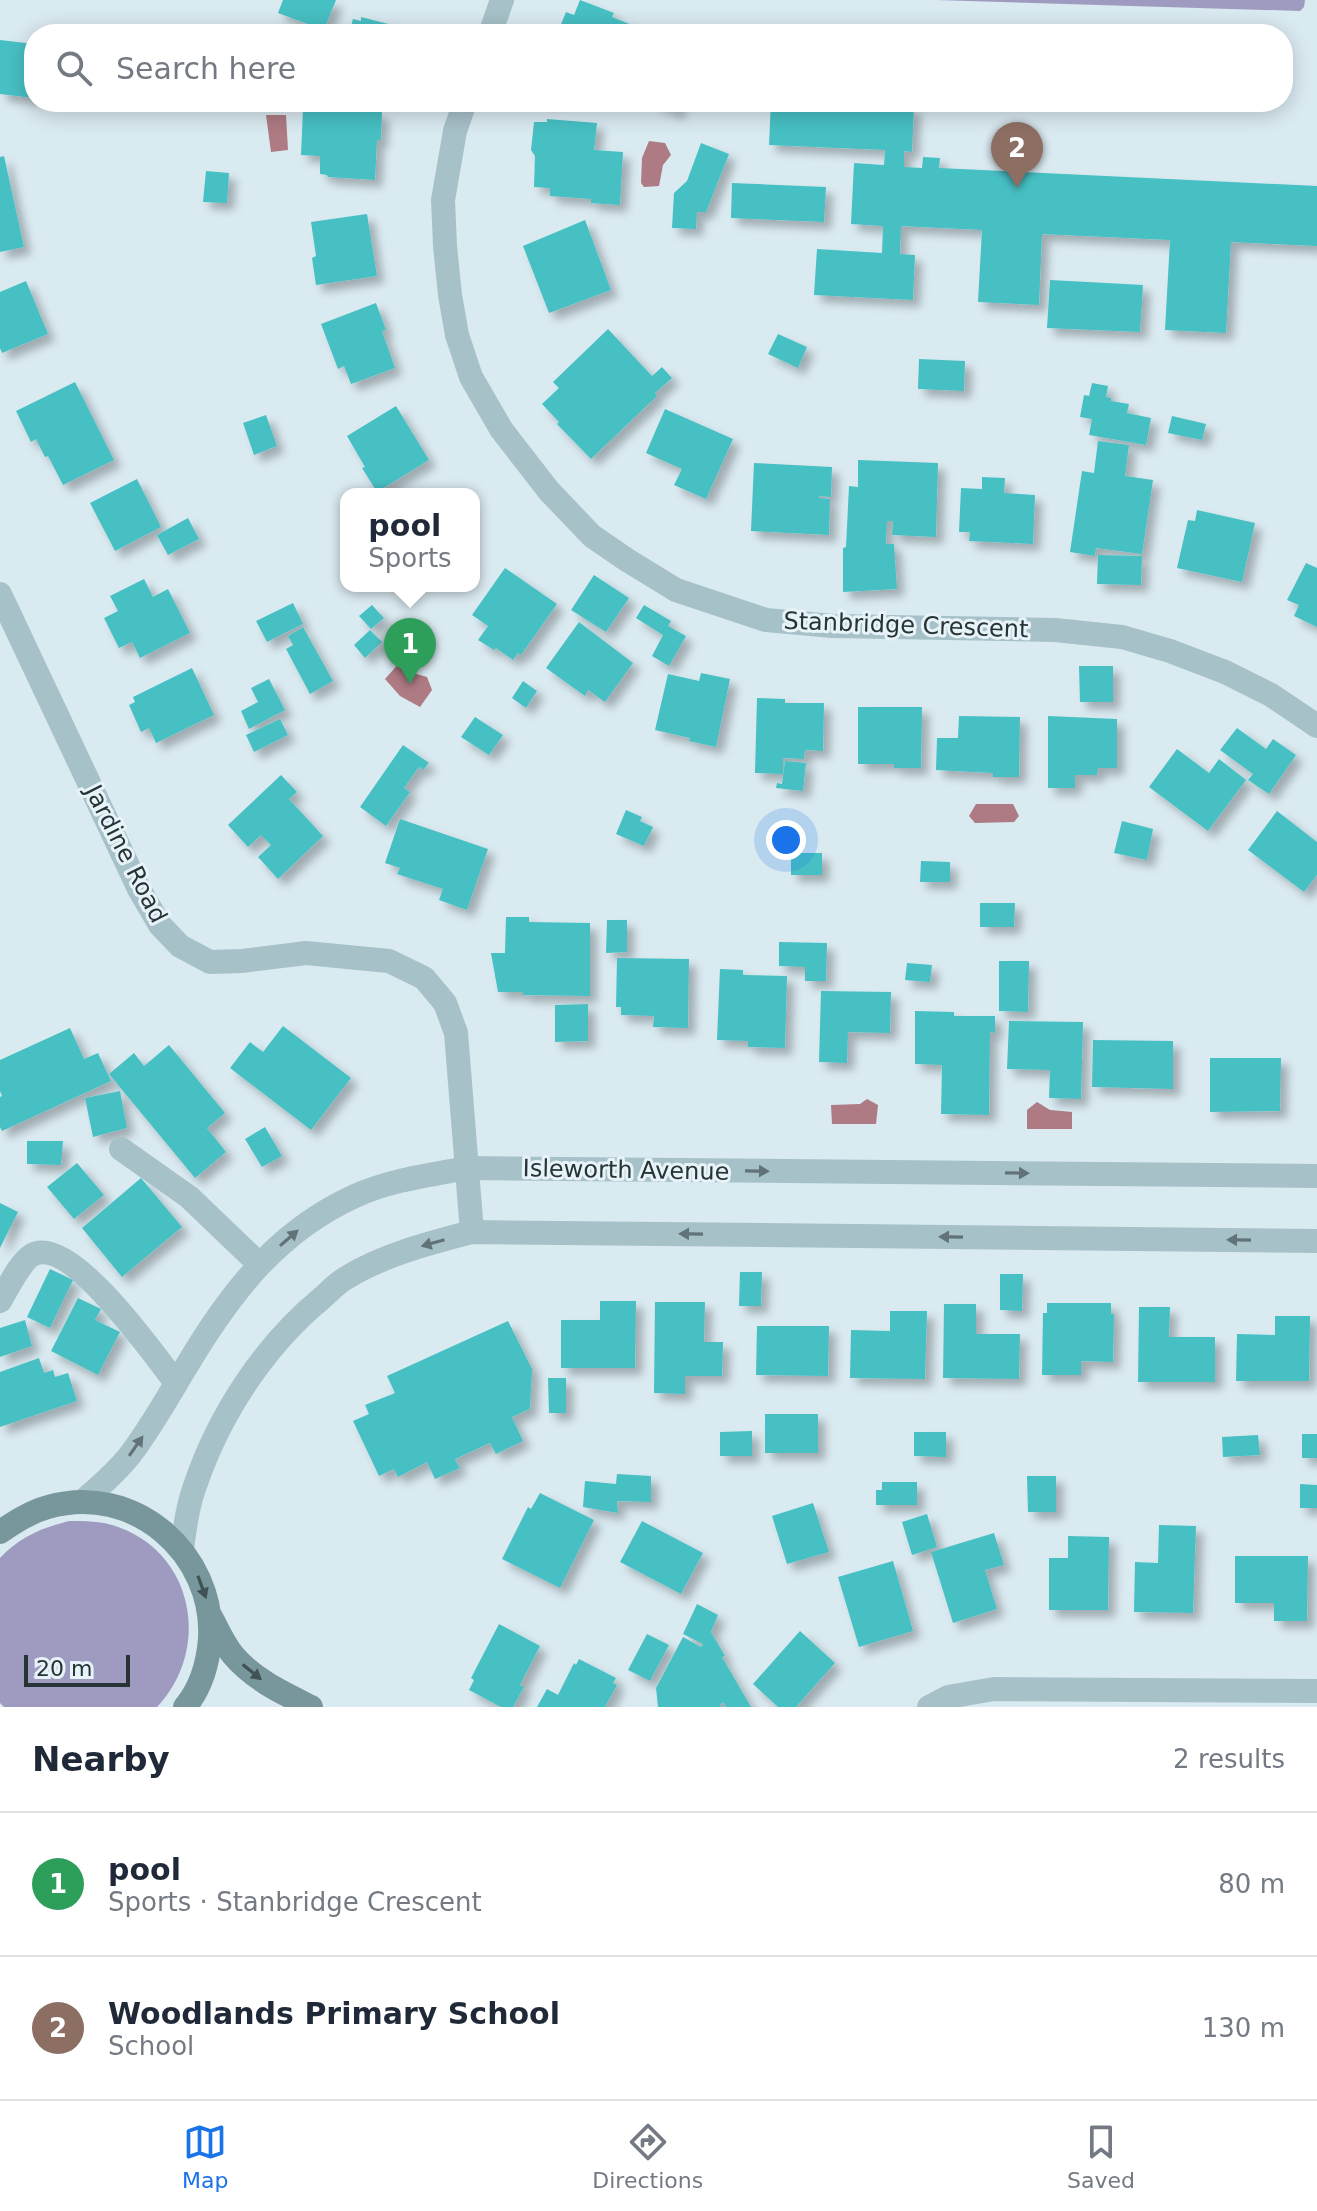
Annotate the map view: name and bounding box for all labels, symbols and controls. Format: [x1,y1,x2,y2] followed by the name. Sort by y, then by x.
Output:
[24,24,1293,112] search box
[52,46,96,90] icon: search
[116,51,296,86] text: Search here
[991,122,1043,188] pin: 2
[340,488,480,592] popup
[368,508,441,543] text: pool
[368,543,452,573] text: Sports
[783,607,1029,643] street label: Stanbridge Crescent
[384,618,436,684] pin: 1
[78,779,173,928] street label: Jardine Road
[766,820,806,860] your location
[522,1154,730,1186] street label: Isleworth Avenue
[745,1165,770,1177] one-way arrow
[1005,1167,1030,1180] one-way arrow
[678,1228,703,1240] one-way arrow
[279,1229,298,1247] one-way arrow
[938,1231,963,1243] one-way arrow
[1226,1234,1251,1246] one-way arrow
[420,1237,444,1250] one-way arrow
[128,1435,144,1457] one-way arrow
[196,1575,208,1599] one-way arrow
[24,1651,130,1687] scale bar
[36,1656,92,1681] text: 20 m
[242,1663,262,1680] one-way arrow
[32,1739,170,1779] text: Nearby
[1173,1744,1285,1774] text: 2 results
[108,1852,181,1887] text: pool
[49,1869,67,1899] text: 1
[1218,1869,1285,1899] text: 80 m
[108,1887,482,1917] text: Sports · Stanbridge Crescent
[108,1996,560,2031] text: Woodlands Primary School
[49,2013,67,2043] text: 2
[1202,2013,1285,2043] text: 130 m
[108,2031,194,2061] text: School
[182,2120,228,2193] tab: Map
[592,2120,703,2193] tab: Directions
[1067,2120,1135,2193] tab: Saved

